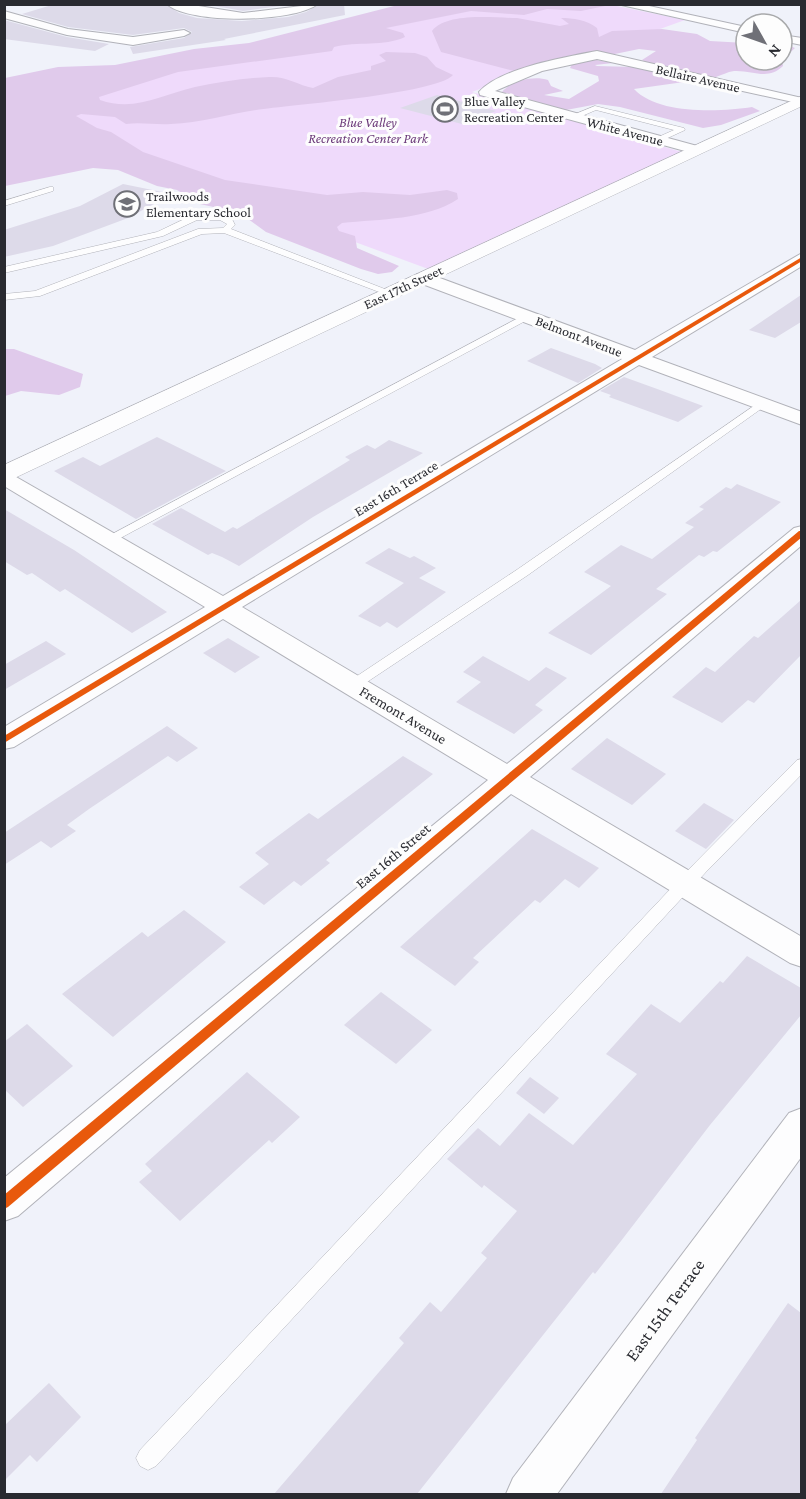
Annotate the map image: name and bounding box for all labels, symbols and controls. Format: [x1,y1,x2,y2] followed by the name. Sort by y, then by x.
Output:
[734,12,794,72] north arrow
[765,42,785,61] text: N
[654,61,742,95] street label: Bellaire Avenue
[464,93,564,125] place label: Blue Valley Recreation Center
[430,94,460,124] sports icon: Blue Valley Recreation Center
[585,113,665,149] street label: White Avenue
[308,114,429,146] park label: Blue Valley Recreation Center Park
[146,188,251,220] place label: Trailwoods Elementary School
[112,189,142,219] school or university icon: Trailwoods Elementary School
[361,262,445,312] street label: East 17th Street
[533,312,625,360] street label: Belmont Avenue
[351,457,441,519] street label: East 16th Terrace
[357,683,450,747] street label: Fremont Avenue
[353,820,434,892] street label: East 16th Street
[621,1255,709,1365] street label: East 15th Terrace

